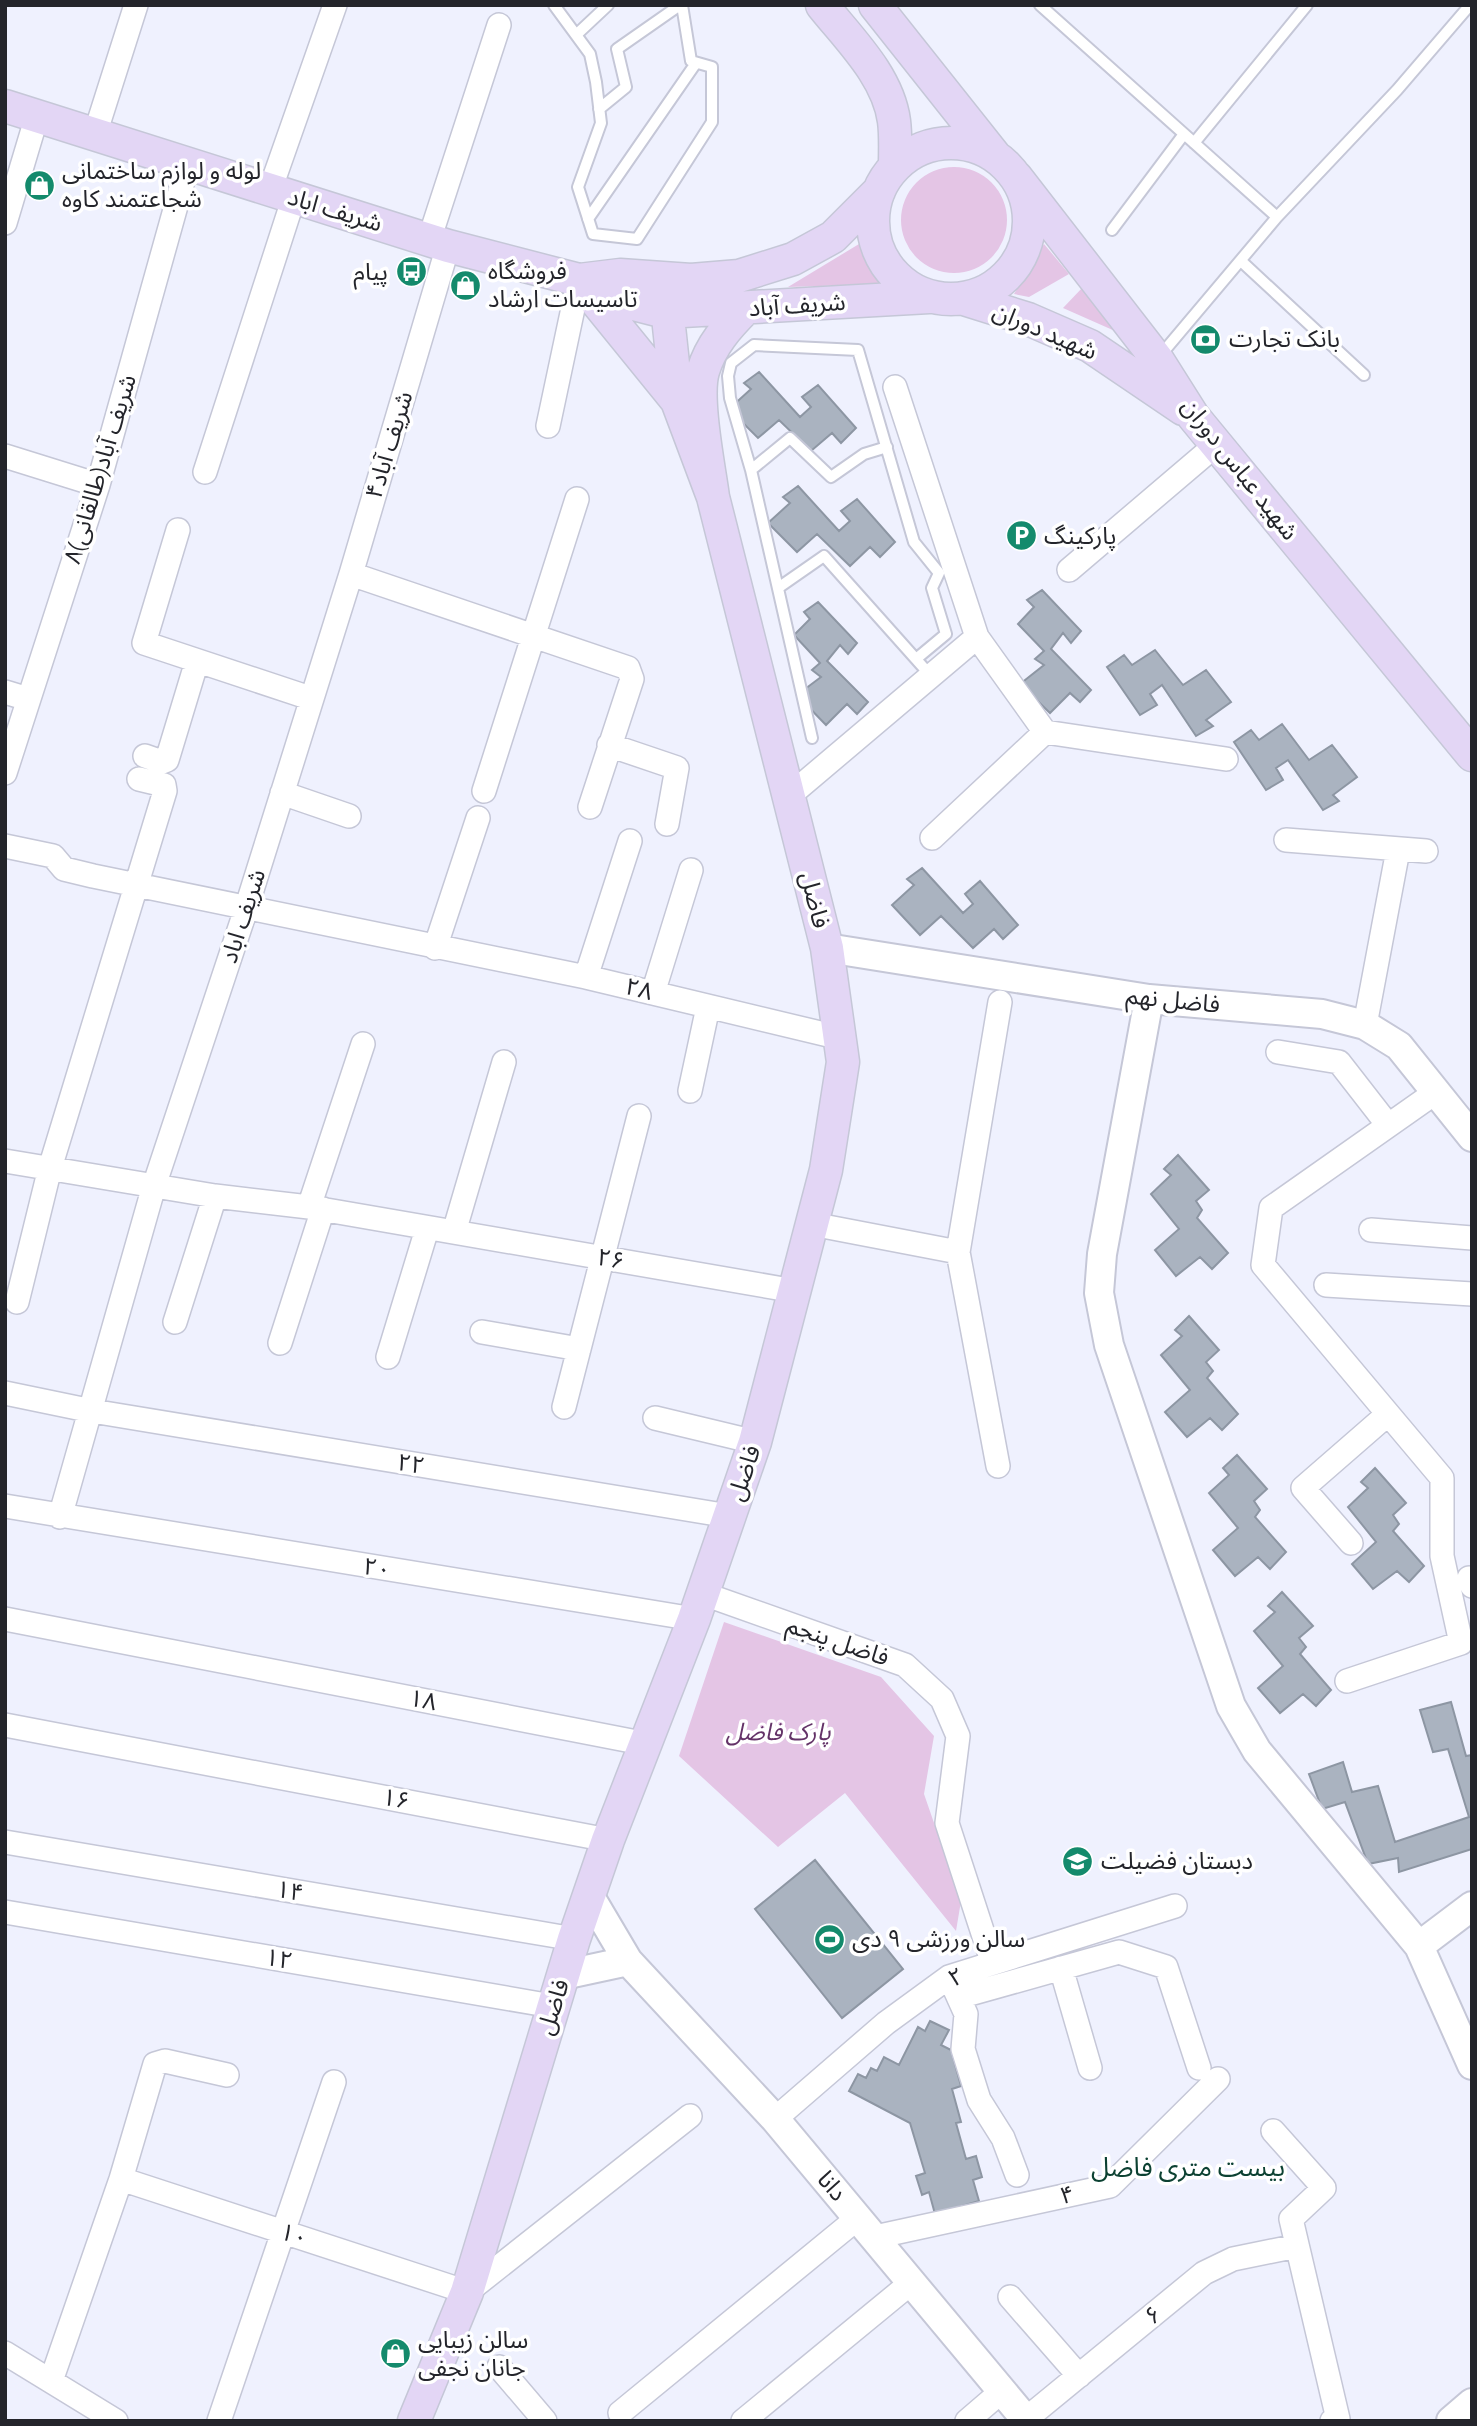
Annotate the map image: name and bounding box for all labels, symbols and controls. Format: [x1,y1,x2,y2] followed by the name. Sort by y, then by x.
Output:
[62,156,261,213] place label: لوله و لوازم ساختمانی شجاعتمند کاوه
[22,168,56,202] shop icon: لوله و لوازم ساختمانی شجاعتمند کاوه
[284,181,386,238] street label: شریف اباد
[394,255,428,289] bus stop icon: پیام
[488,256,638,313] place label: فروشگاه تاسیسات ارشاد
[353,257,388,290] place label: پیام
[448,268,482,302] shop icon: فروشگاه تاسیسات ارشاد
[748,287,846,322] street label: شریف آباد
[989,296,1102,366] street label: شهید دوران
[1189,322,1223,356] bank icon: بانک تجارت
[1229,324,1340,353] place label: بانک تجارت
[57,371,142,567] street label: ۸شریف آباد(طالقانی)
[358,388,419,502] street label: ۴شریف آباد
[1176,392,1305,546] street label: شهید عباس دوران
[1004,519,1038,553] parking icon: پارکینگ
[1044,521,1116,551] place label: پارکینگ
[214,865,271,967] street label: شریف اباد
[795,869,836,931] street label: فاضل
[622,971,656,1006] street label: ۲۸
[1124,980,1222,1022] street label: فاضل نهم
[595,1242,627,1275] street label: ۲۶
[721,1441,767,1504] street label: فاضل
[395,1447,427,1480] street label: ۲۲
[361,1551,393,1584] street label: ۲۰
[782,1609,893,1674] street label: فاضل پنجم
[407,1683,440,1716] street label: ۱۸
[725,1717,831,1748] park label: پارک فاضل
[380,1782,412,1815] street label: ۱۶
[1061,1844,1095,1878] school or university icon: دبستان فضیلت
[1101,1846,1253,1875] place label: دبستان فضیلت
[274,1874,306,1907] street label: ۱۴
[812,1922,846,1956] sports icon: سالن ورزشی ۹ دی
[852,1924,1025,1953] place label: سالن ورزشی ۹ دی
[263,1942,295,1975] street label: ۱۲
[943,1961,968,1993] street label: ۲
[530,1975,575,2038] street label: فاضل
[1091,2151,1285,2183] district label: بیست متری فاضل
[811,2165,853,2207] street label: دانا
[1057,2179,1077,2210] street label: ۴
[277,2216,312,2253] street label: ۱۰
[1138,2299,1167,2330] street label: ۶
[418,2325,528,2382] place label: سالن زیبایی جانان نجفی
[378,2337,412,2371] shop icon: سالن زیبایی جانان نجفی

